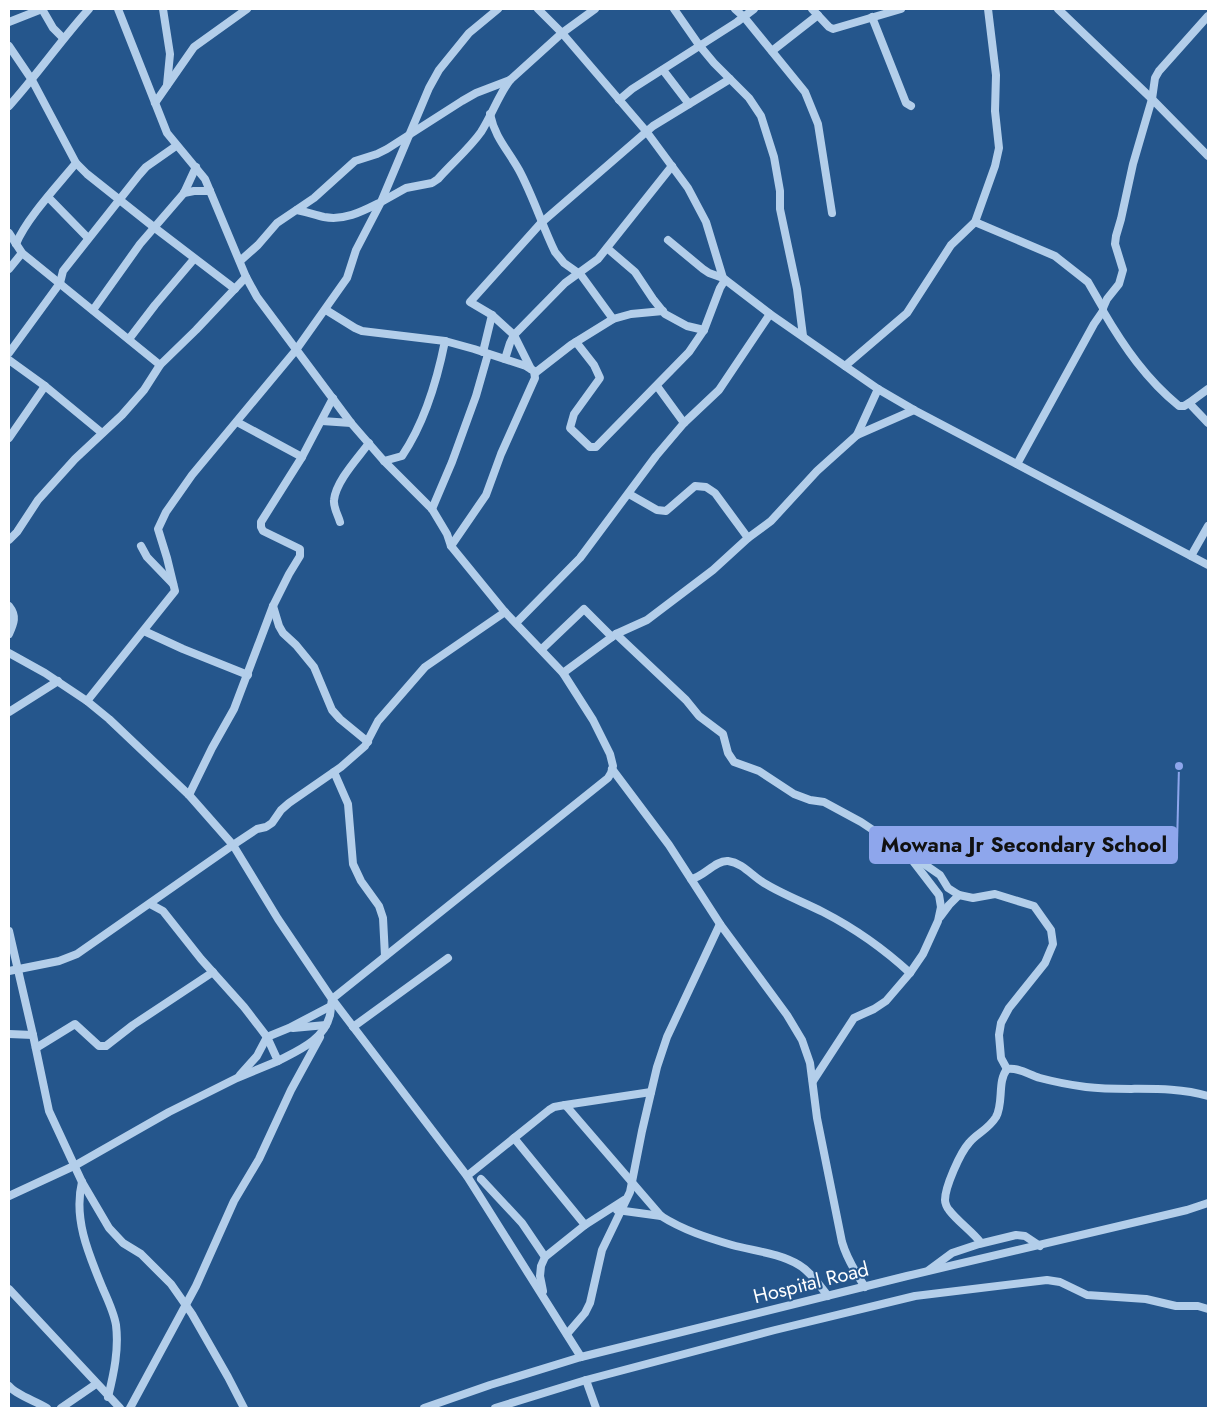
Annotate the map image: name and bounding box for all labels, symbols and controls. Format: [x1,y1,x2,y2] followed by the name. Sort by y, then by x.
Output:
[870,827,1177,863] callout: Mowana Jr Secondary School
[881,830,1167,860] text: Mowana Jr Secondary School
[750,1255,872,1311] street label: Hospital Road

